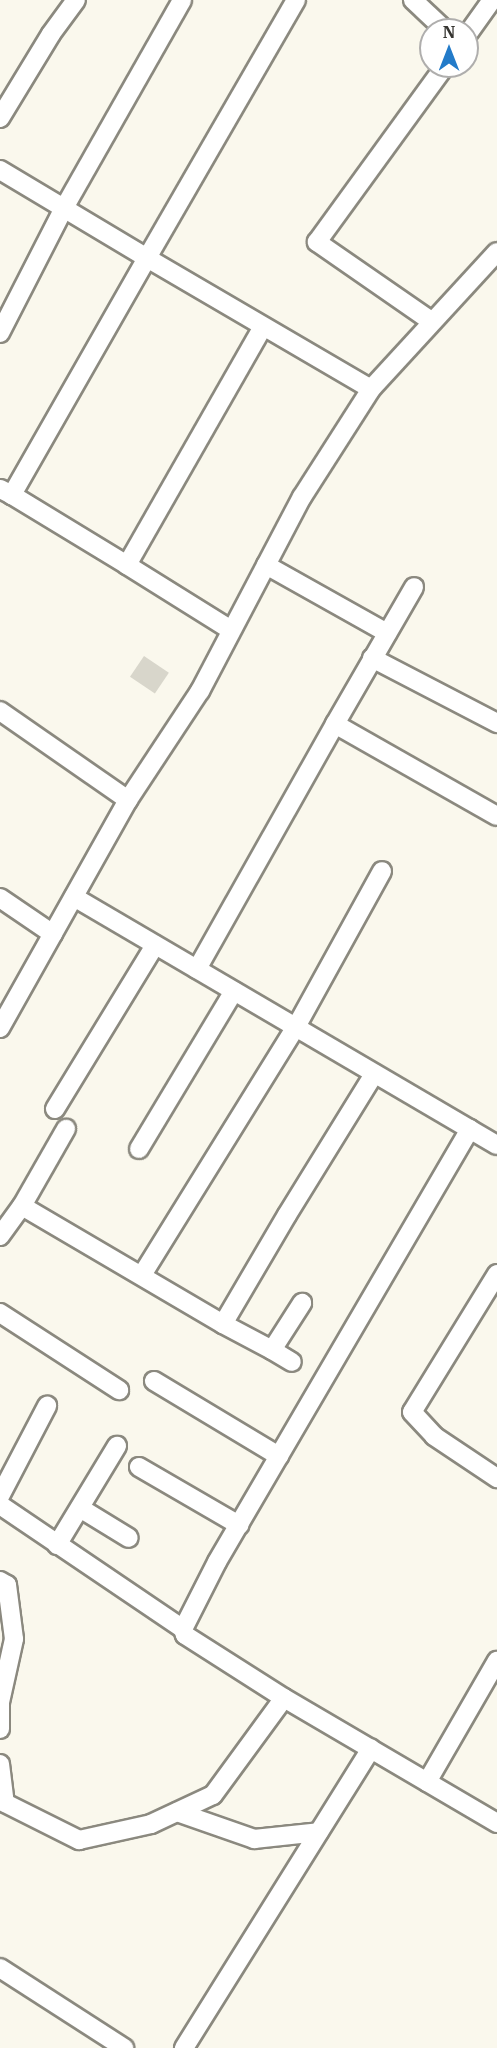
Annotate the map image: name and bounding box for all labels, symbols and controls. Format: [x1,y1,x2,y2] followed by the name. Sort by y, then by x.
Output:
[419,18,479,78] north arrow
[443,22,455,42] text: N

